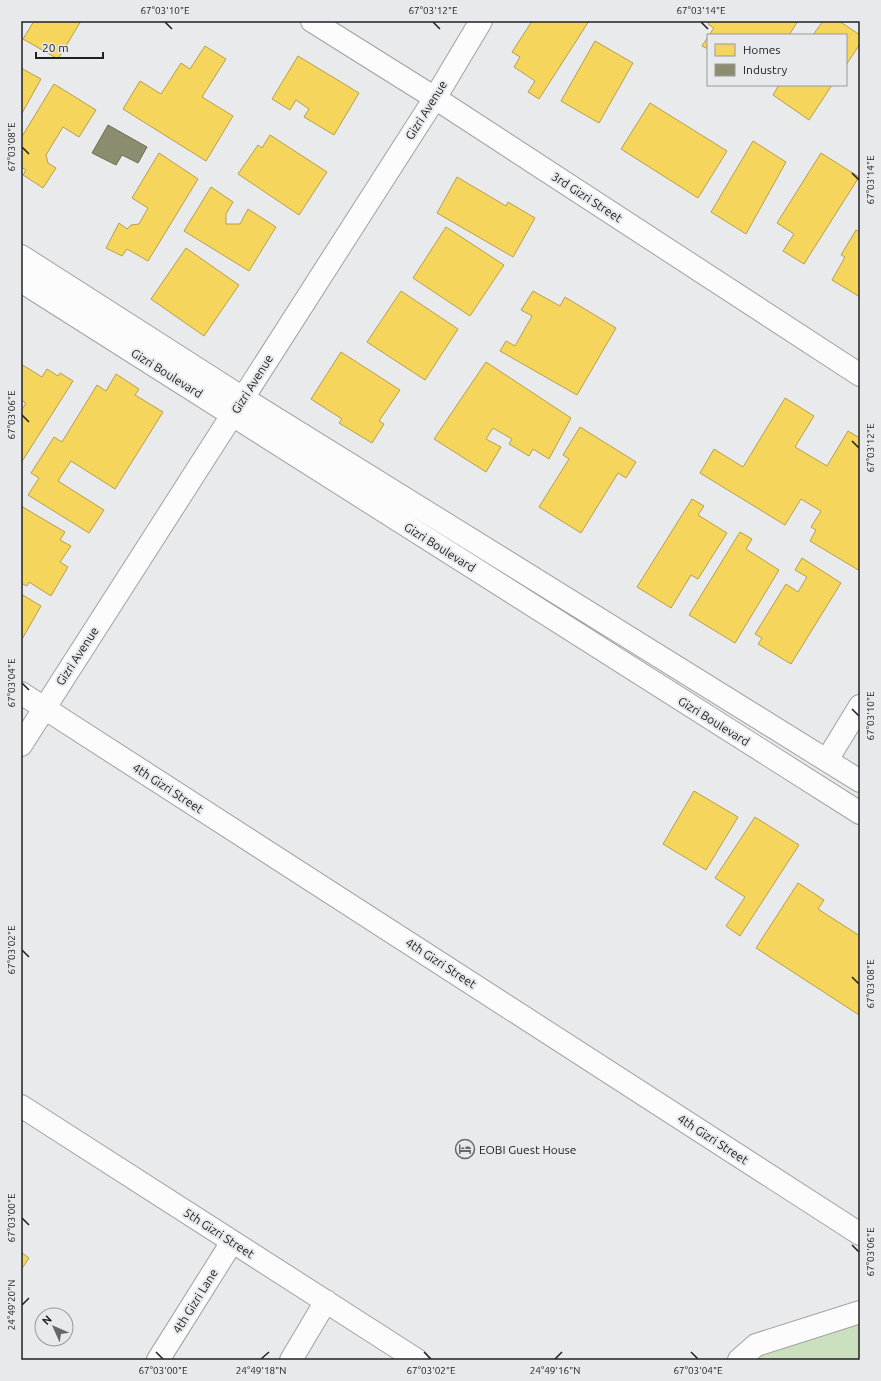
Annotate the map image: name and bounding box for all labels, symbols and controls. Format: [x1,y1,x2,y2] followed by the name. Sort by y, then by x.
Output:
[140,5,190,16] text: 67°03'10"E
[408,5,458,16] text: 67°03'12"E
[676,5,726,16] text: 67°03'14"E
[36,34,103,60] scale bar
[707,34,847,86] legend
[42,41,69,54] text: 20 m
[743,43,781,56] text: Homes
[743,63,788,76] text: Industry
[403,78,449,142] street label: Gizri Avenue
[6,122,17,172] text: 67°03'08"E
[865,155,876,205] text: 67°03'14"E
[549,169,625,225] street label: 3rd Gizri Street
[129,346,205,400] street label: Gizri Boulevard
[229,352,275,416] street label: Gizri Avenue
[6,390,17,440] text: 67°03'06"E
[865,423,876,473] text: 67°03'12"E
[402,520,478,574] street label: Gizri Boulevard
[53,624,101,688] street label: Gizri Avenue
[6,658,17,708] text: 67°03'04"E
[865,691,876,741] text: 67°03'10"E
[676,694,752,748] street label: Gizri Boulevard
[130,760,206,816] street label: 4th Gizri Street
[6,925,17,975] text: 67°03'02"E
[403,935,479,991] street label: 4th Gizri Street
[865,959,876,1009] text: 67°03'08"E
[675,1111,751,1167] street label: 4th Gizri Street
[454,1138,476,1160] hotel icon: EOBI Guest House
[479,1143,576,1156] place label: EOBI Guest House
[6,1193,17,1243] text: 67°03'00"E
[181,1205,257,1261] street label: 5th Gizri Street
[865,1227,876,1277] text: 67°03'06"E
[170,1266,220,1336] street label: 4th Gizri Lane
[6,1280,17,1330] text: 24°49'20"N
[34,1307,74,1347] north arrow
[40,1313,54,1327] text: N
[138,1365,188,1376] text: 67°03'00"E
[236,1365,286,1376] text: 24°49'18"N
[406,1365,456,1376] text: 67°03'02"E
[530,1365,580,1376] text: 24°49'16"N
[673,1365,723,1376] text: 67°03'04"E

